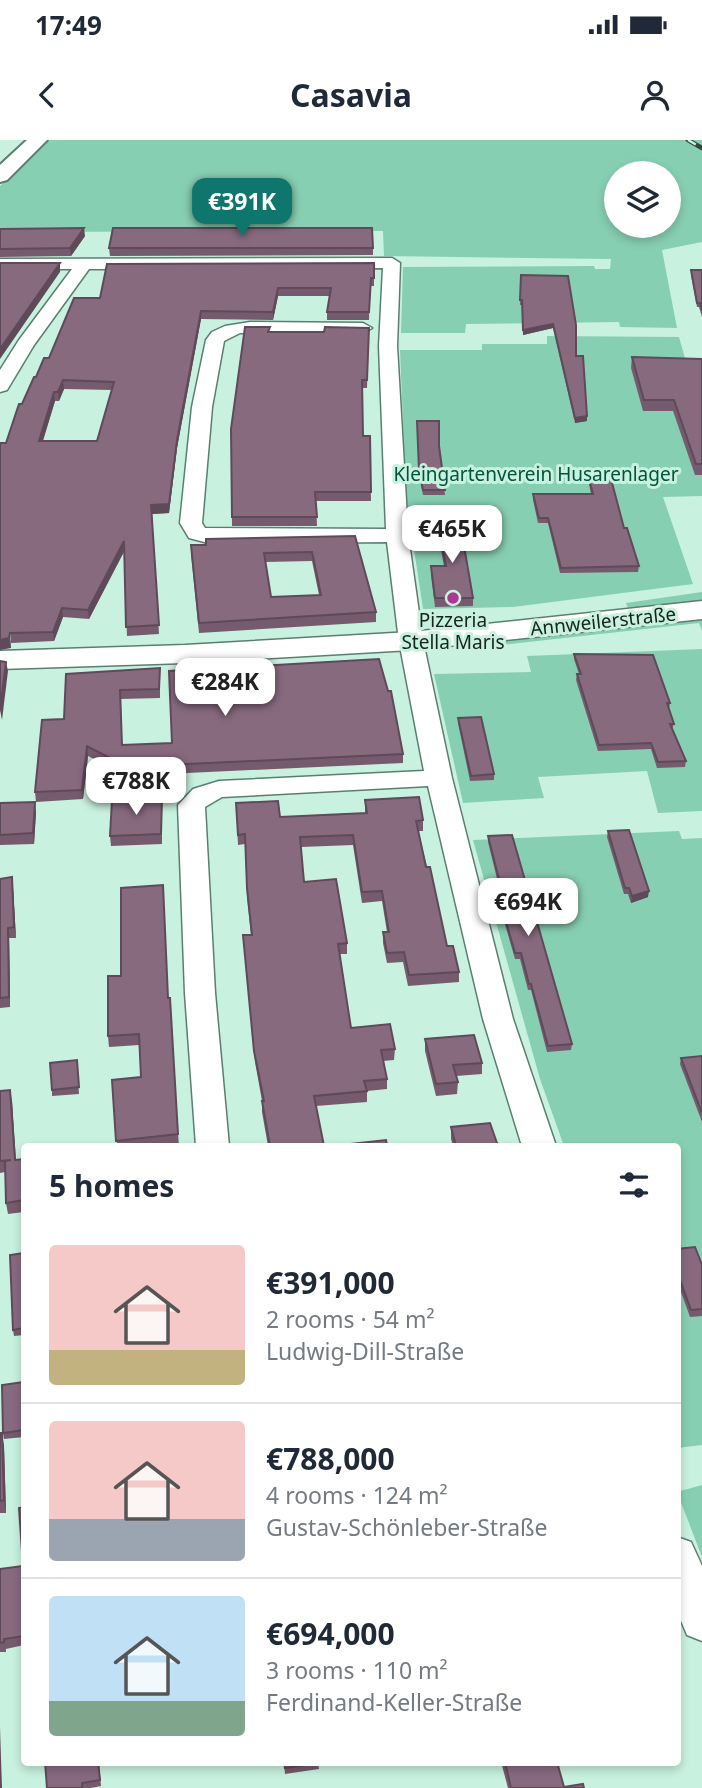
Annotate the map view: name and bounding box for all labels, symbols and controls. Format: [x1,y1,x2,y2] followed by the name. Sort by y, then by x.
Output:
[35,7,102,43] text: 17:49
[290,73,412,116] text: Casavia
[28,76,66,114] icon: back
[636,76,674,114] icon: person
[604,161,681,238] map controls
[604,161,681,238] button: layers
[193,178,291,238] pin: €391K
[208,185,276,217] text: €391K
[394,461,679,487] park label: Kleingartenverein Husarenlager
[403,506,501,565] pin: €465K
[418,512,486,544] text: €465K
[445,590,461,606] marker: Pizzeria Stella Maris
[529,600,677,642] street label: Annweilerstraße
[401,607,505,655] place label: Pizzeria Stella Maris
[176,658,274,718] pin: €284K
[191,665,259,697] text: €284K
[87,758,185,817] pin: €788K
[102,764,170,796] text: €788K
[479,878,577,938] pin: €694K
[494,885,562,917] text: €694K
[49,1165,174,1206] text: 5 homes
[615,1166,653,1204] icon: filters
[266,1262,395,1303] text: €391,000
[105,1273,189,1357] icon: home
[266,1303,435,1335] text: 2 rooms · 54 m²
[266,1335,464,1367] text: Ludwig-Dill-Straße
[266,1438,395,1479] text: €788,000
[105,1449,189,1533] icon: home
[266,1479,448,1511] text: 4 rooms · 124 m²
[266,1511,548,1543] text: Gustav-Schönleber-Straße
[266,1613,395,1654] text: €694,000
[105,1624,189,1708] icon: home
[266,1654,448,1686] text: 3 rooms · 110 m²
[266,1686,522,1718] text: Ferdinand-Keller-Straße

